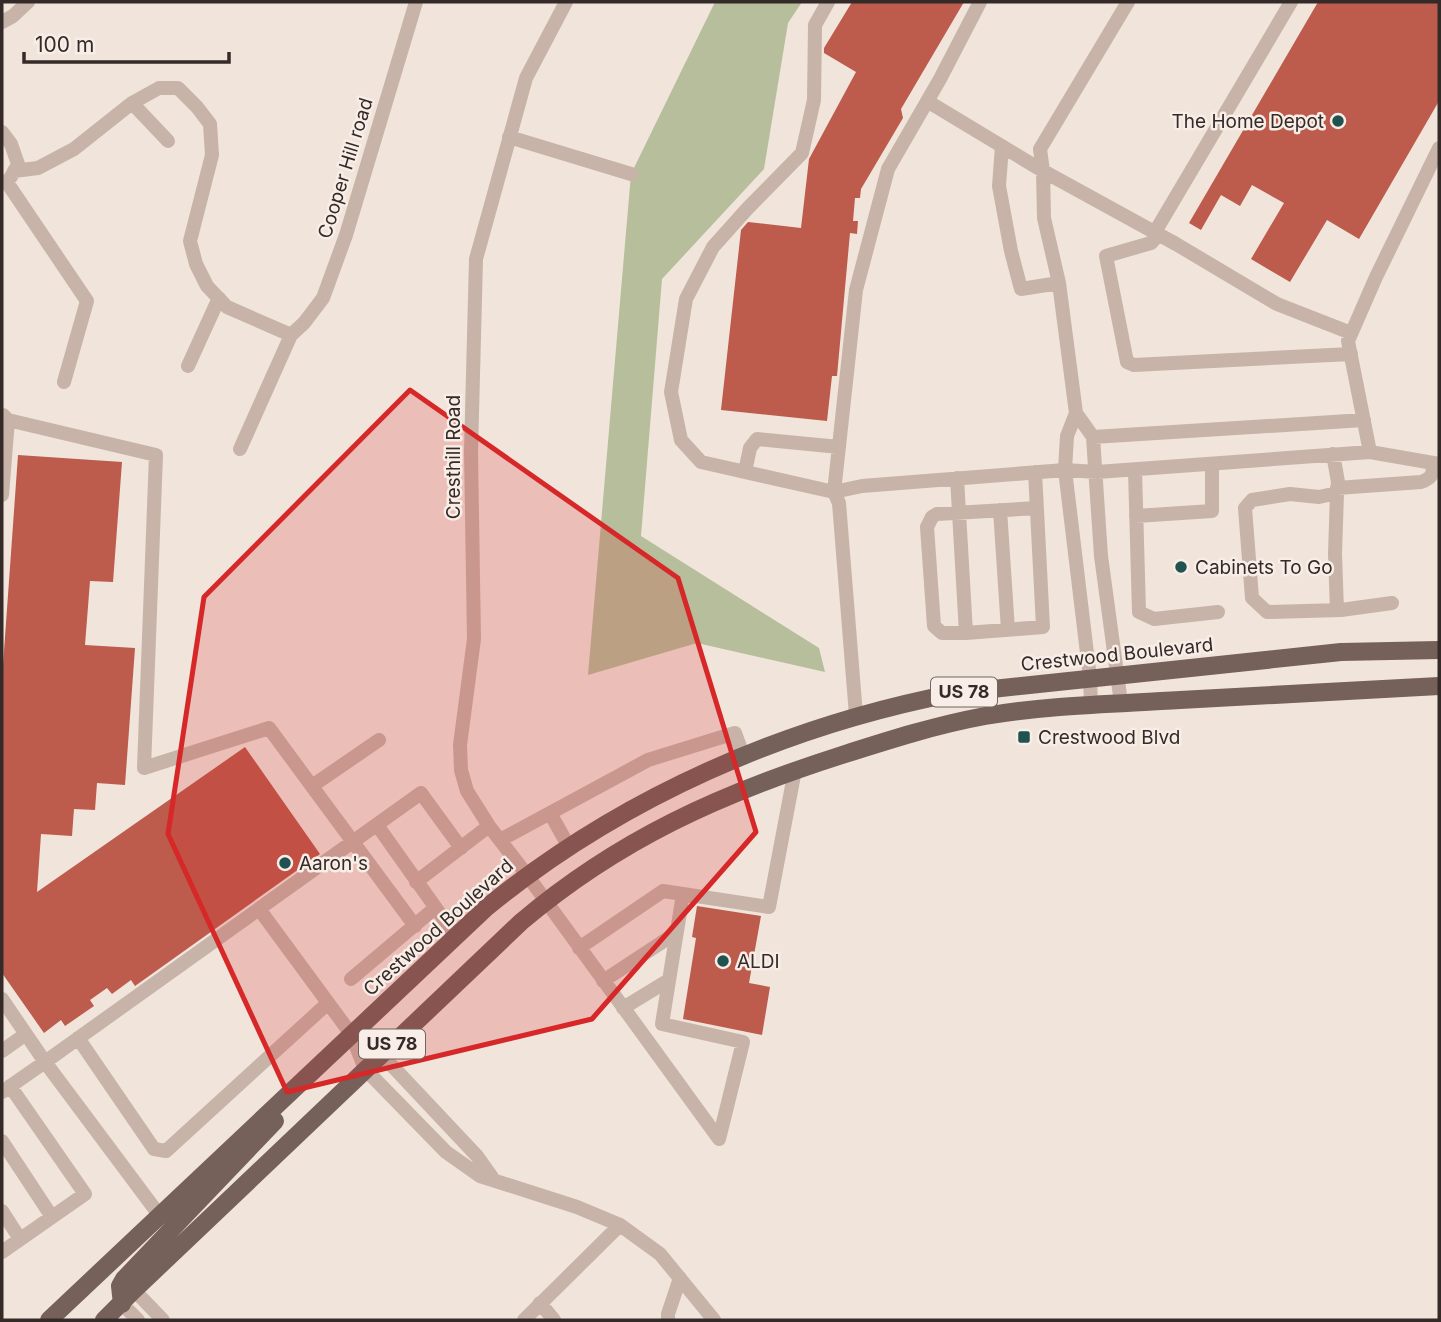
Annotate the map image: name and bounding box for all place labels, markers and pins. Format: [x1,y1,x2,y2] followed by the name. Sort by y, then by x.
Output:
[1171,110,1324,133] place label: The Home Depot
[1330,113,1346,129] marker: The Home Depot
[1195,556,1333,579] place label: Cabinets To Go
[1173,559,1189,575] marker: Cabinets To Go
[1038,726,1180,749] place label: Crestwood Blvd
[1016,729,1032,745] marker: Crestwood Blvd
[299,852,368,875] place label: Aaron's
[277,855,293,871] marker: Aaron's
[737,950,780,973] place label: ALDI
[715,953,731,969] marker: ALDI

